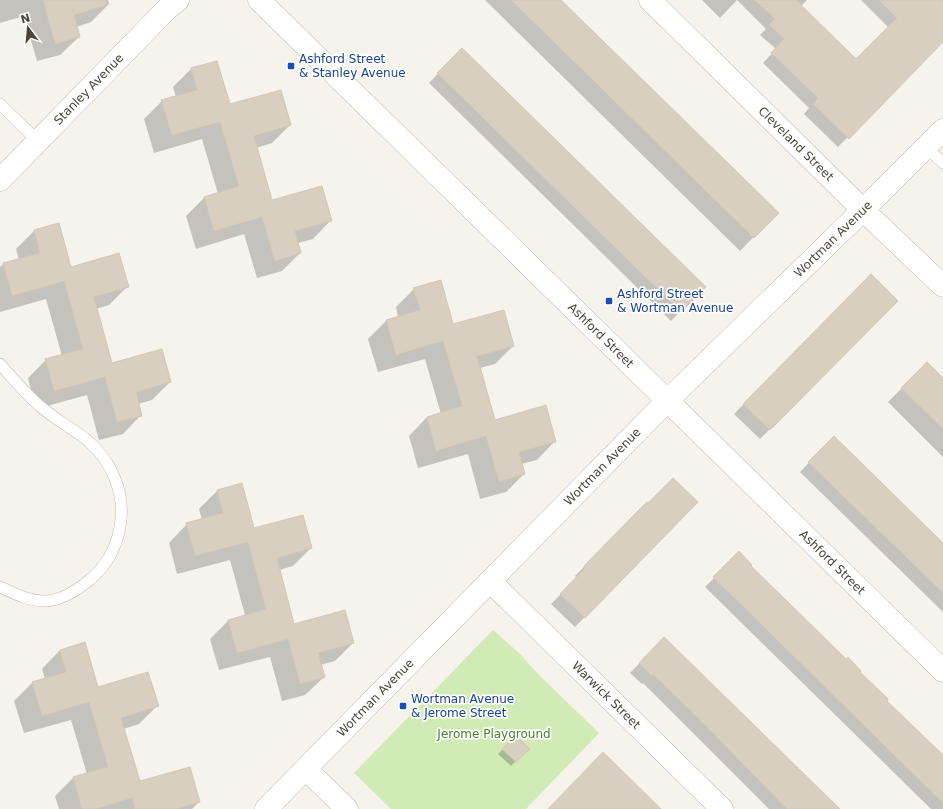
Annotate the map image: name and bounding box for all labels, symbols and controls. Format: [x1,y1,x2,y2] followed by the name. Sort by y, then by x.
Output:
[8,8,48,48] north arrow
[19,11,32,26] text: N
[51,51,126,128] street label: Stanley Avenue
[299,52,406,80] place label: Ashford Street & Stanley Avenue
[286,61,296,71] marker: Ashford Street & Stanley Avenue
[755,104,837,184] street label: Cleveland Street
[791,198,875,280] street label: Wortman Avenue
[617,287,733,315] place label: Ashford Street & Wortman Avenue
[604,296,614,306] marker: Ashford Street & Wortman Avenue
[565,300,637,371] street label: Ashford Street
[561,425,644,508] street label: Wortman Avenue
[796,527,868,598] street label: Ashford Street
[334,656,417,739] street label: Wortman Avenue
[569,659,644,732] street label: Warwick Street
[411,692,514,720] place label: Wortman Avenue & Jerome Street
[398,701,408,711] marker: Wortman Avenue & Jerome Street
[436,727,551,741] park label: Jerome Playground

